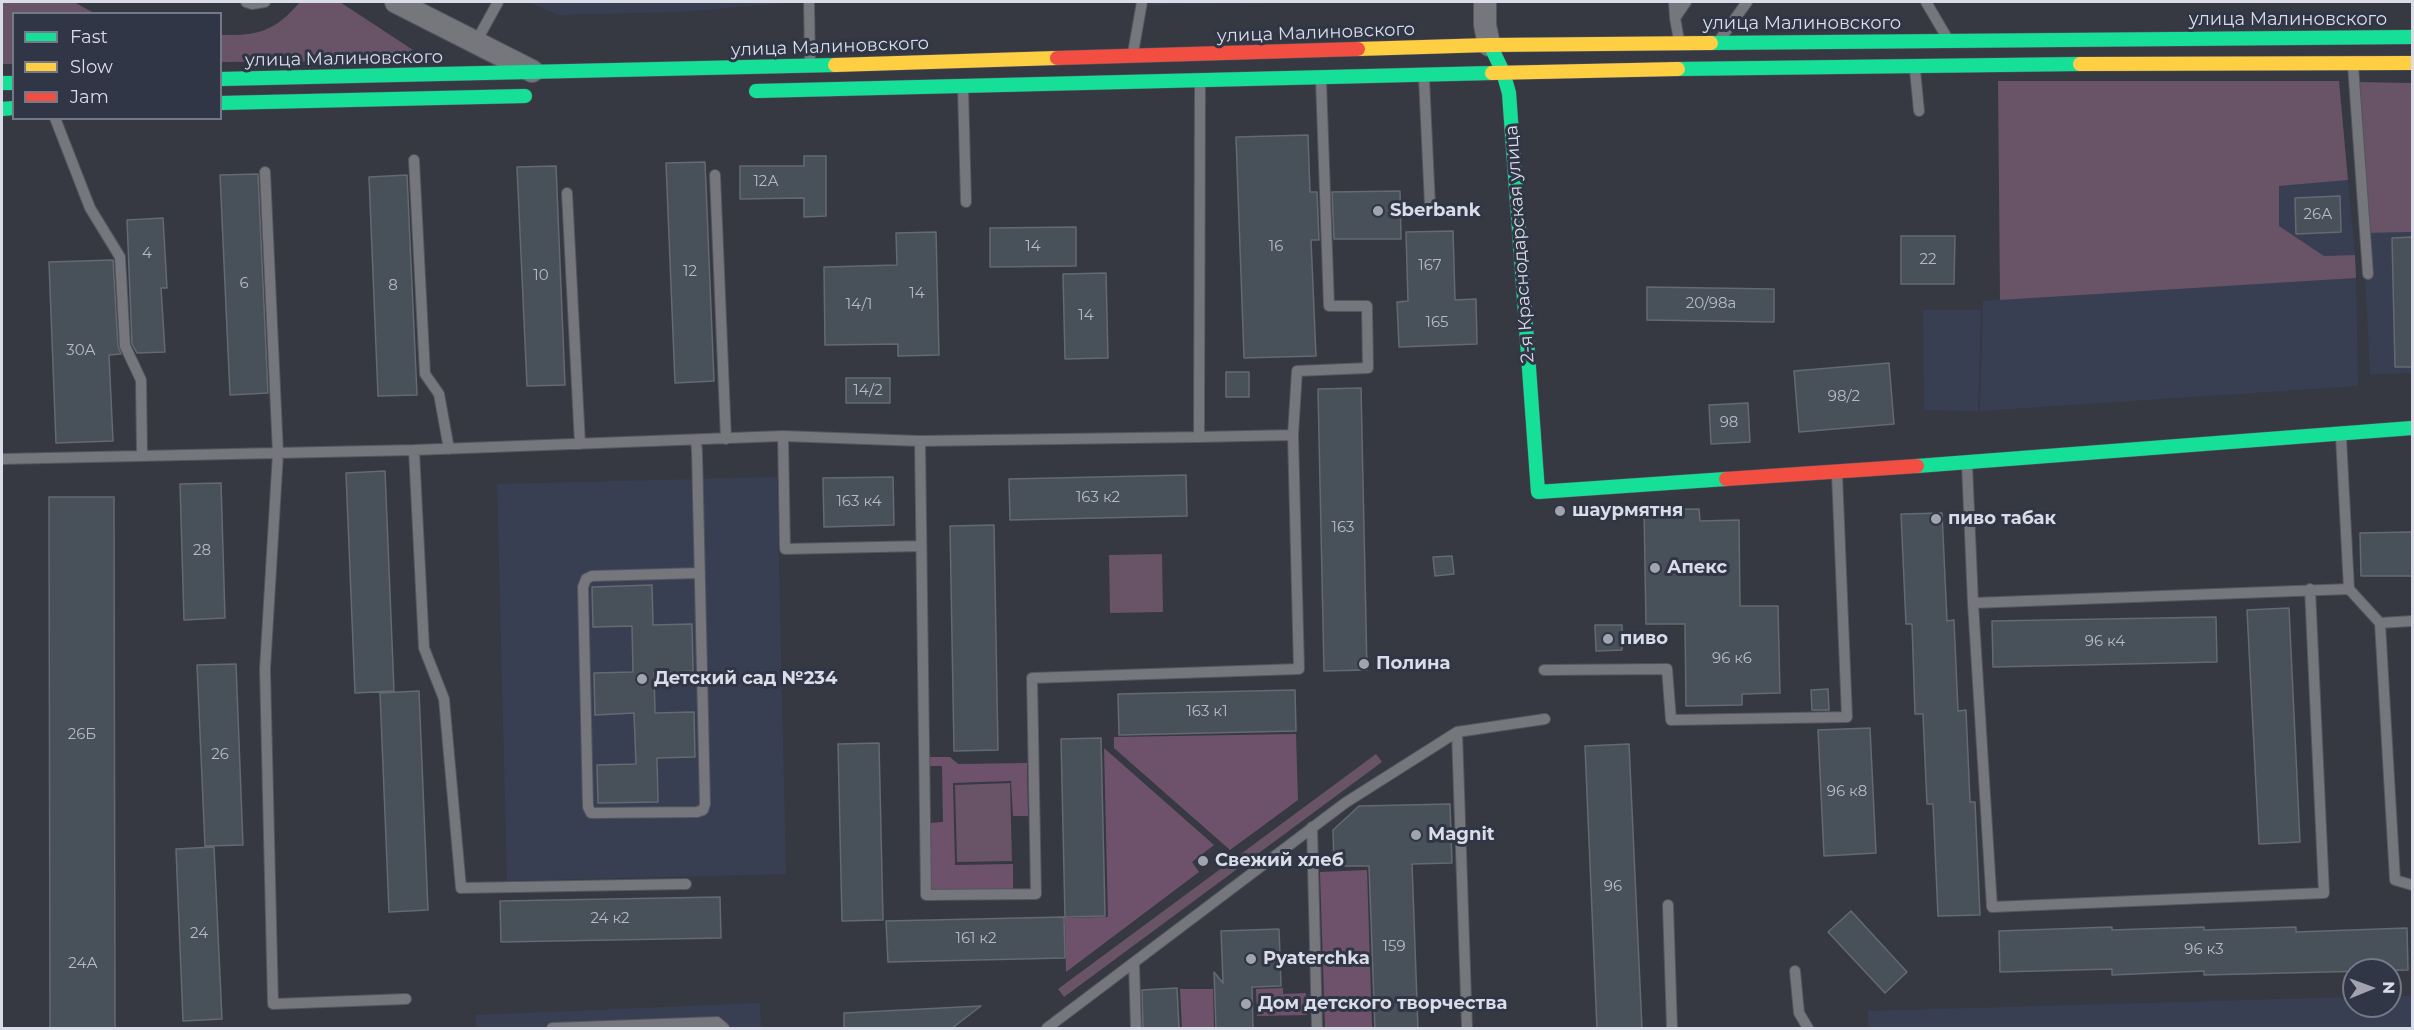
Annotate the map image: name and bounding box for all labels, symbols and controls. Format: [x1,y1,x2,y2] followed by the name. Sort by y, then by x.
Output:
[2189,9,2387,31] street label: улица Малиновского
[12,12,222,120] legend
[1703,13,1901,35] street label: улица Малиновского
[1217,19,1415,47] street label: улица Малиновского
[70,26,108,48] text: Fast
[731,33,929,61] street label: улица Малиновского
[245,46,443,72] street label: улица Малиновского
[70,56,113,78] text: Slow
[70,86,109,108] text: Jam
[1501,124,1539,364] street label: 2-я Краснодарская улица
[753,173,779,191] house number: 12А
[1390,200,1481,222] place label: Sberbank
[1371,204,1385,218] marker: Sberbank
[2304,206,2332,224] house number: 26А
[1025,238,1041,256] house number: 14
[1269,238,1283,256] house number: 16
[142,245,152,263] house number: 4
[1919,251,1937,269] house number: 22
[1418,257,1442,275] house number: 167
[683,263,697,281] house number: 12
[533,267,549,285] house number: 10
[239,275,249,293] house number: 6
[388,277,398,295] house number: 8
[909,285,925,303] house number: 14
[1686,295,1736,313] house number: 20/98а
[846,296,872,314] house number: 14/1
[1078,307,1094,325] house number: 14
[1425,314,1449,332] house number: 165
[66,342,96,360] house number: 30А
[853,382,883,400] house number: 14/2
[1828,388,1860,406] house number: 98/2
[1720,414,1738,432] house number: 98
[1076,489,1120,507] house number: 163 к2
[836,493,882,511] house number: 163 к4
[1572,500,1683,522] place label: шаурмятня
[1553,504,1567,518] marker: шаурмятня
[1948,508,2056,530] place label: пиво табак
[1929,512,1943,526] marker: пиво табак
[1331,519,1355,537] house number: 163
[193,542,211,560] house number: 28
[1667,557,1727,579] place label: Апекс
[1648,561,1662,575] marker: Апекс
[1620,628,1668,650] place label: пиво
[1601,632,1615,646] marker: пиво
[2085,633,2125,651] house number: 96 к4
[1712,650,1752,668] house number: 96 к6
[1376,653,1450,675] place label: Полина
[1357,657,1371,671] marker: Полина
[654,668,837,690] place label: Детский сад №234
[635,672,649,686] marker: Детский сад №234
[1186,703,1228,721] house number: 163 к1
[68,726,96,744] house number: 26Б
[211,746,229,764] house number: 26
[1827,783,1867,801] house number: 96 к8
[1428,824,1495,846] place label: Magnit
[1409,828,1423,842] marker: Magnit
[1215,850,1344,872] place label: Свежий хлеб
[1196,854,1210,868] marker: Свежий хлеб
[1604,878,1622,896] house number: 96
[590,910,630,928] house number: 24 к2
[190,925,208,943] house number: 24
[955,930,997,948] house number: 161 к2
[1382,938,1406,956] house number: 159
[2184,941,2224,959] house number: 96 к3
[1263,948,1370,970] place label: Pyaterchka
[1244,952,1258,966] marker: Pyaterchka
[68,955,98,973] house number: 24А
[2342,958,2402,1018] north arrow
[2379,981,2398,994] text: N
[1258,993,1507,1015] place label: Дом детского творчества
[1239,997,1253,1011] marker: Дом детского творчества

